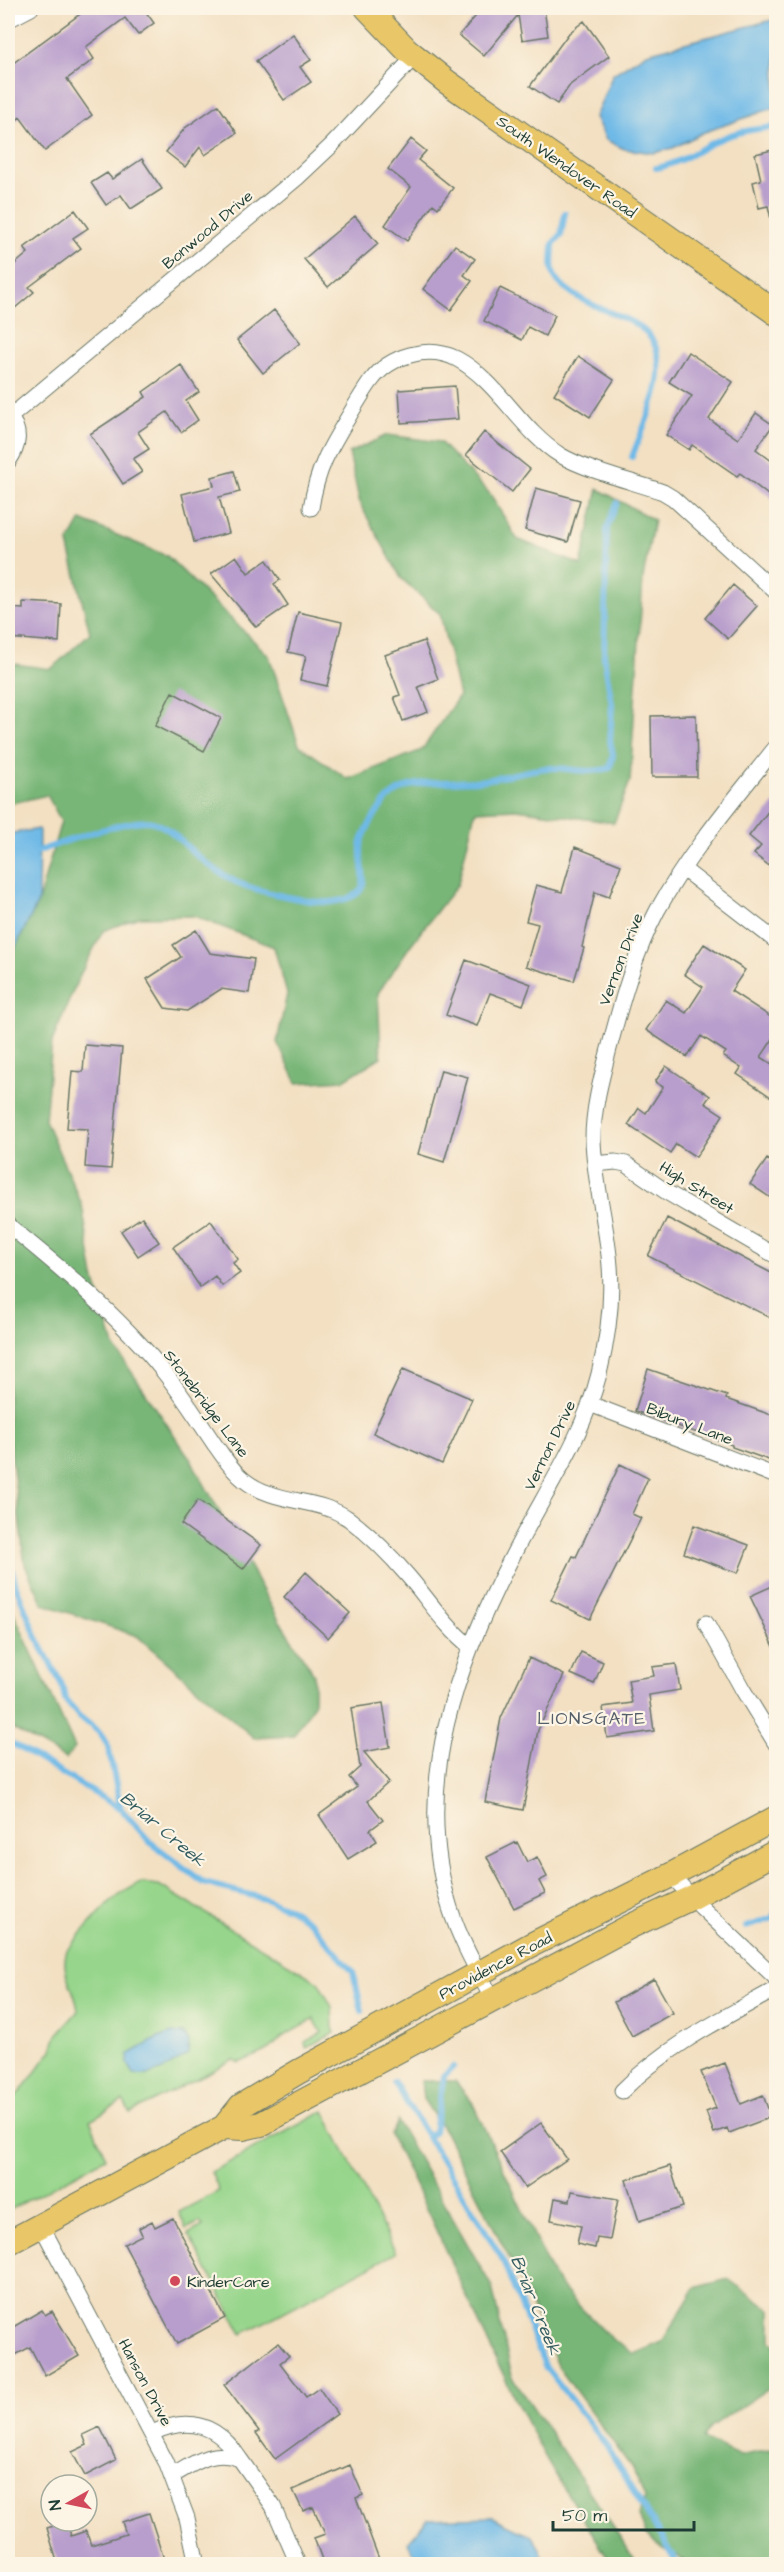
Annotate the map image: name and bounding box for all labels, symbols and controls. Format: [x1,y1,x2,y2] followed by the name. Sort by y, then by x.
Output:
[492,110,641,223] street label: South Wendover Road
[157,185,258,274] street label: Bonwood Drive
[593,910,649,1009] street label: Vernon Drive
[654,1156,738,1221] street label: High Street
[157,1345,254,1463] street label: Stonebridge Lane
[519,1396,581,1494] street label: Vernon Drive
[643,1397,736,1452] street label: Bibury Lane
[537,1706,647,1731] district label: LIONSGATE
[114,1786,212,1873] water label: Briar Creek
[435,1927,556,2005] street label: Providence Road
[504,2252,567,2359] water label: Briar Creek
[187,2271,270,2293] place label: KinderCare
[168,2274,182,2288] marker: KinderCare
[113,2335,177,2430] street label: Hanson Drive
[39,2473,99,2533] north arrow
[553,2494,694,2532] scale bar
[44,2499,67,2512] text: N
[562,2503,607,2528] text: 50 m

